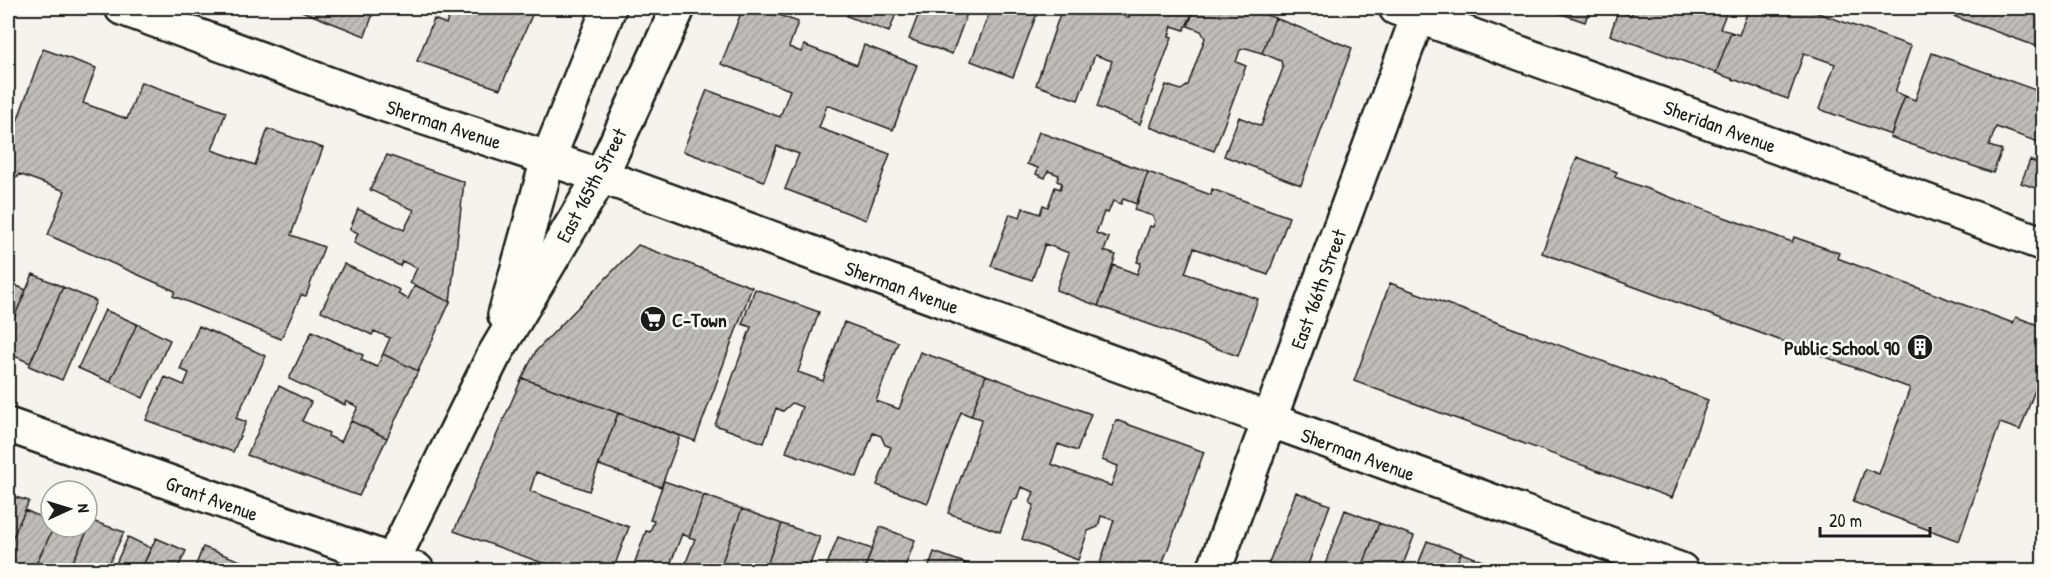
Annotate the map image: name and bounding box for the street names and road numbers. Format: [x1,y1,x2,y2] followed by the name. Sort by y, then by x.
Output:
[383,93,505,155] street label: Sherman Avenue
[1660,93,1780,159] street label: Sheridan Avenue
[550,122,633,247] street label: East 165th Street
[1284,224,1353,353] street label: East 166th Street
[841,254,963,320] street label: Sherman Avenue
[1297,421,1419,487] street label: Sherman Avenue
[162,469,262,527] street label: Grant Avenue

